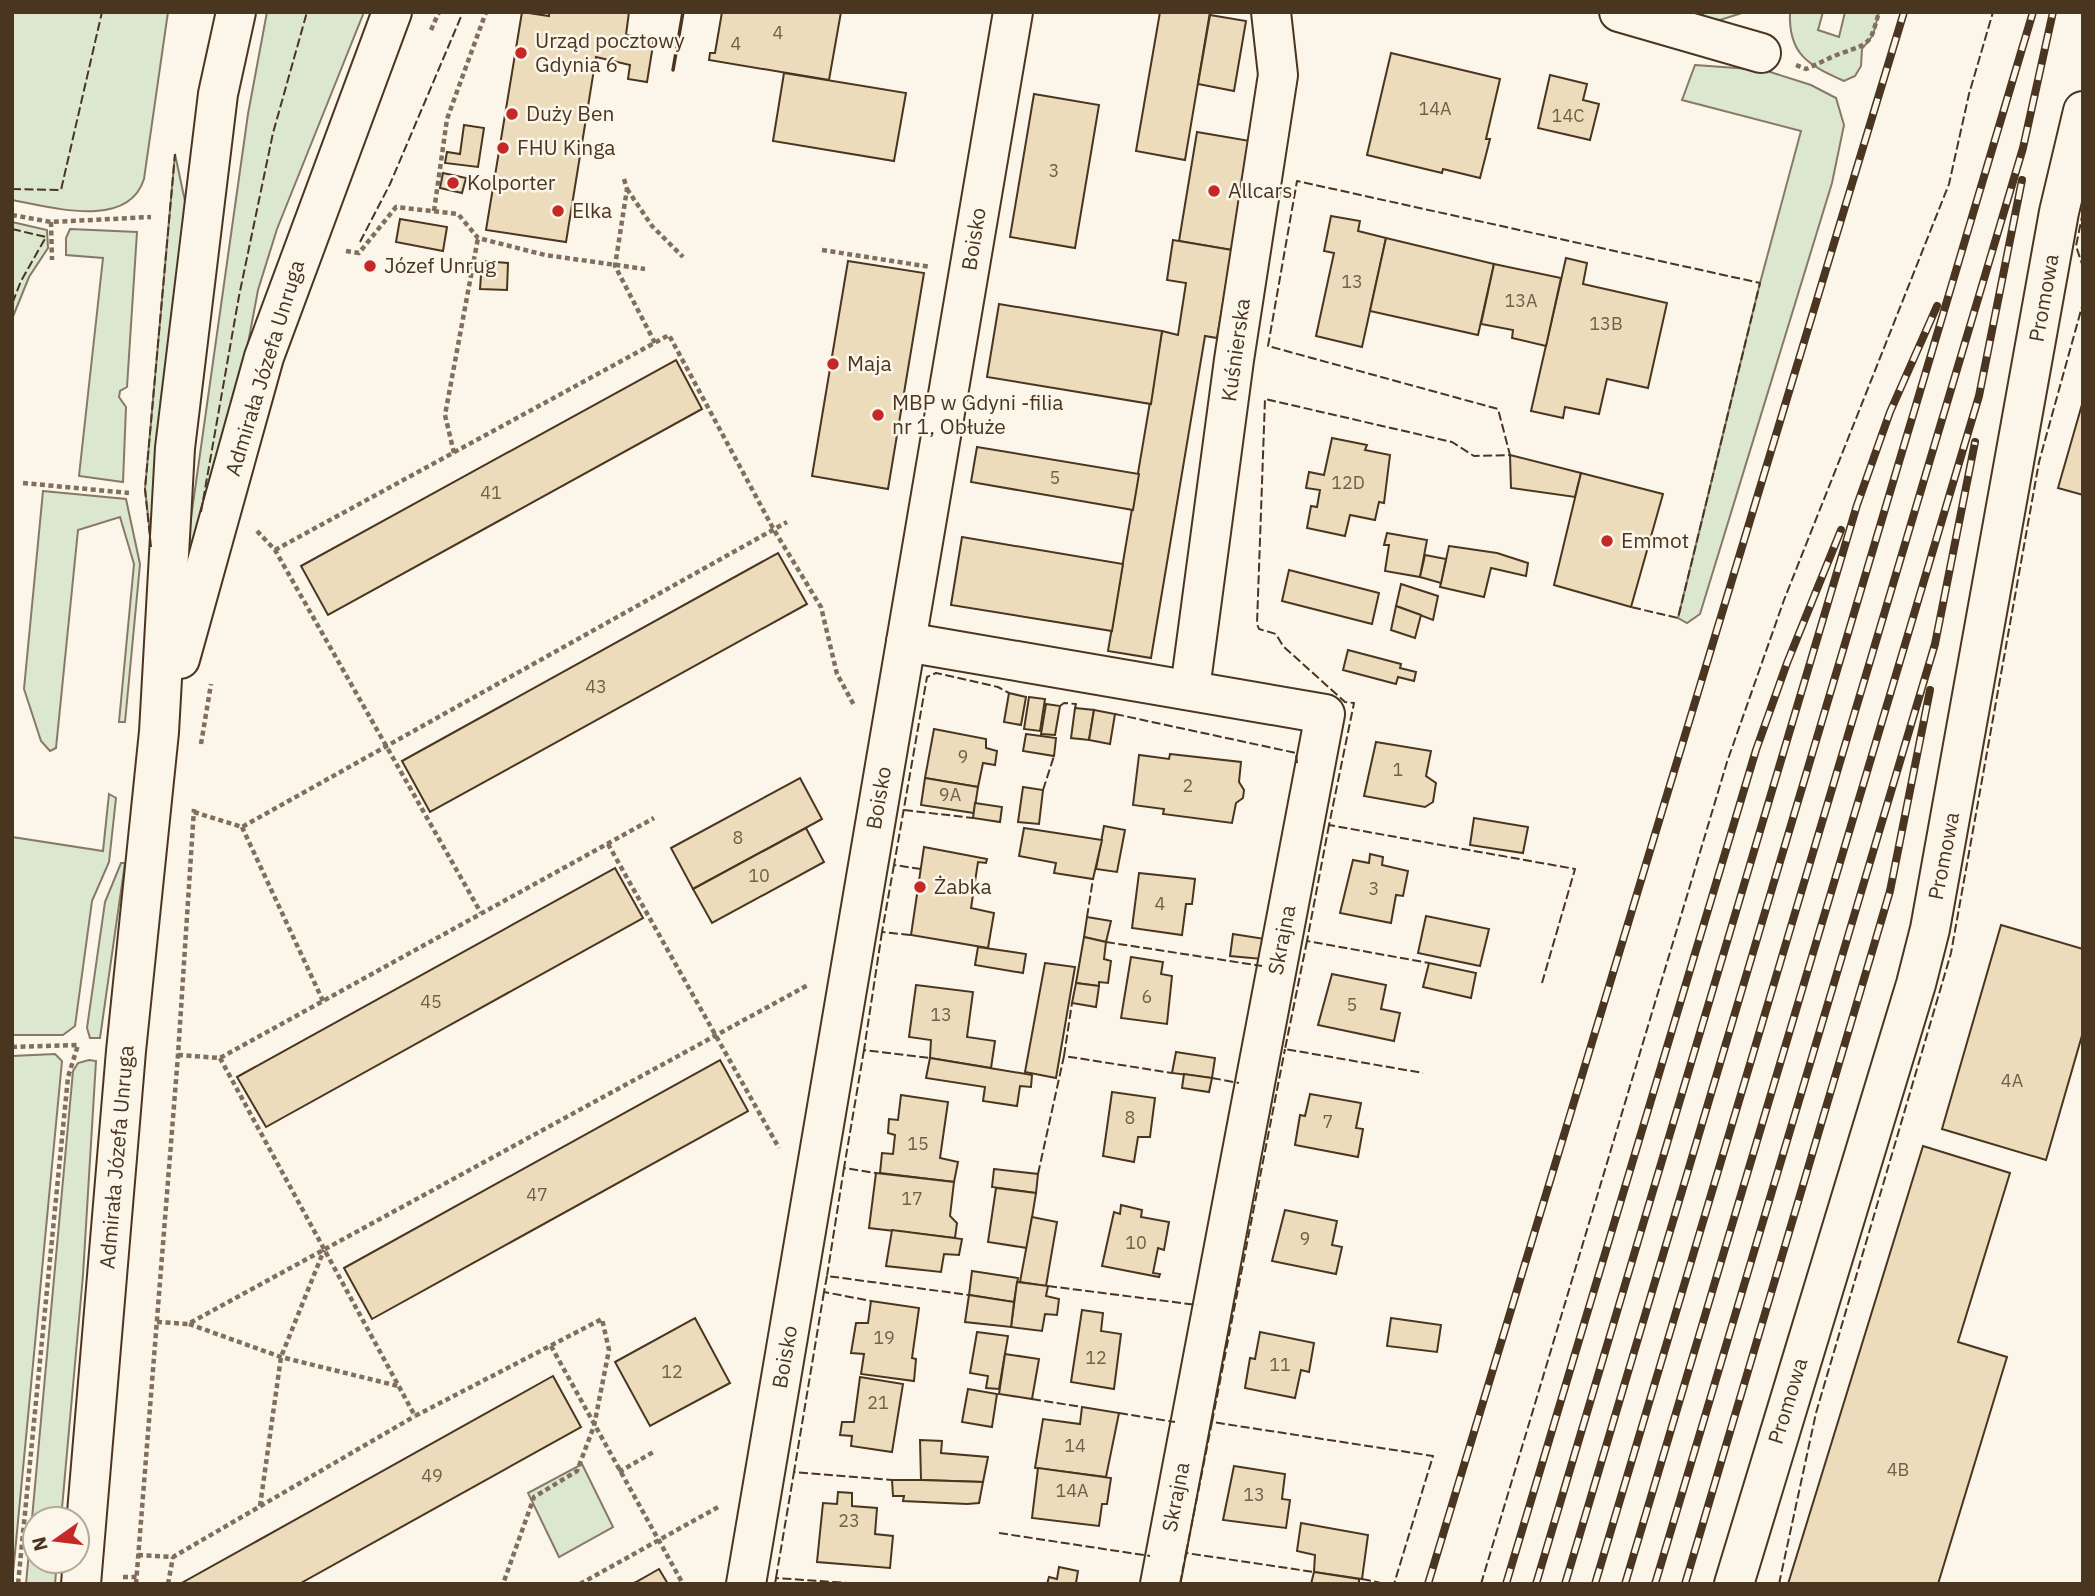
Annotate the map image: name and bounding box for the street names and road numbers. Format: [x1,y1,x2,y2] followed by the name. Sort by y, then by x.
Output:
[954,205,992,272] street label: Boisko
[2021,252,2065,344] street label: Promowa
[218,256,310,479] street label: Admirała Józefa Unruga
[1214,296,1256,403] street label: Kuśnierska
[859,764,897,831] street label: Boisko
[1921,809,1965,902] street label: Promowa
[1261,903,1301,977] street label: Skrajna
[92,1044,140,1270] street label: Admirała Józefa Unruga
[765,1323,803,1390] street label: Boisko
[1761,1354,1813,1447] street label: Promowa
[1155,1460,1195,1534] street label: Skrajna

